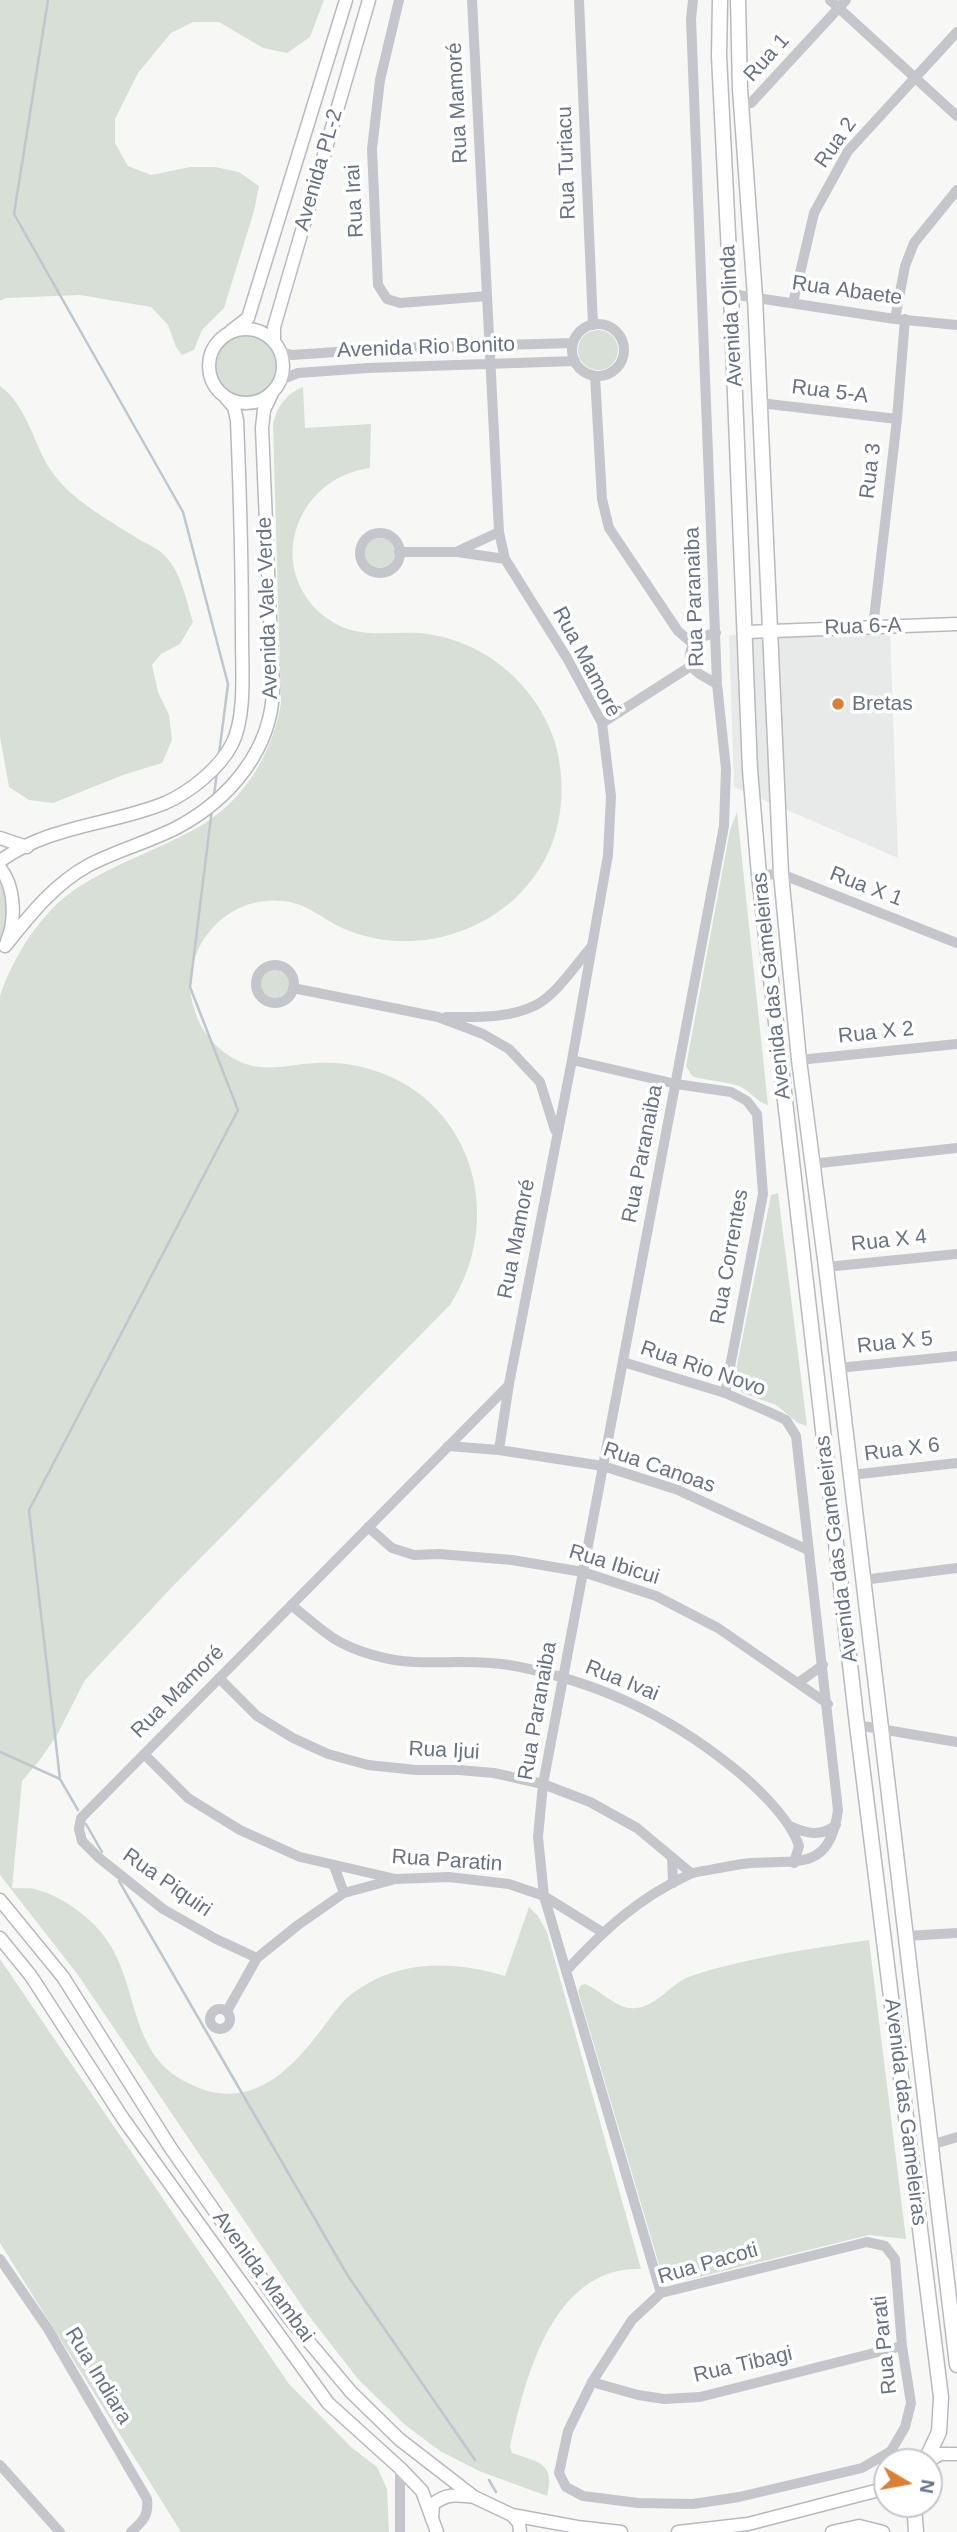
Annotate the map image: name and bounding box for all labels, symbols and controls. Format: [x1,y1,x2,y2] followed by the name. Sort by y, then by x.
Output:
[739,29,795,87] street label: Rua 1
[442,42,474,164] street label: Rua Mamoré
[290,106,348,234] street label: Avenida PL-2
[552,106,582,220] street label: Rua Turiacu
[810,113,862,173] street label: Rua 2
[340,164,370,238] street label: Rua Irai
[716,244,748,388] street label: Avenida Olinda
[790,271,904,311] street label: Rua Abaete
[336,332,516,364] street label: Avenida Rio Bonito
[790,375,870,409] street label: Rua 5-A
[855,442,887,500] street label: Rua 3
[252,516,284,700] street label: Avenida Vale Verde
[680,527,710,667] street label: Rua Paranaiba
[546,603,626,721] street label: Rua Mamoré
[824,613,902,641] street label: Rua 6-A
[852,691,913,717] place label: Bretas
[830,696,846,712] marker: Bretas
[826,862,906,912] street label: Rua X 1
[748,871,796,1101] street label: Avenida das Gameleiras
[837,1017,915,1049] street label: Rua X 2
[617,1083,669,1225] street label: Rua Paranaiba
[493,1177,541,1301] street label: Rua Mamoré
[706,1188,754,1326] street label: Rua Correntes
[850,1225,928,1257] street label: Rua X 4
[856,1327,934,1359] street label: Rua X 5
[637,1336,769,1402] street label: Rua Rio Novo
[863,1433,941,1467] street label: Rua X 6
[811,1434,863,1664] street label: Avenida das Gameleiras
[600,1437,718,1499] street label: Rua Canoas
[566,1539,662,1591] street label: Rua Ibicui
[126,1640,230,1744] street label: Rua Mamoré
[513,1640,563,1782] street label: Rua Paranaiba
[582,1655,662,1707] street label: Rua Ivai
[408,1737,480,1765] street label: Rua Ijui
[118,1843,216,1923] street label: Rua Piquiri
[391,1845,503,1877] street label: Rua Paratin
[879,1997,931,2227] street label: Avenida das Gameleiras
[207,2206,319,2348] street label: Avenida Mambai
[655,2238,761,2290] street label: Rua Pacoti
[867,2294,903,2396] street label: Rua Parati
[59,2323,137,2429] street label: Rua Indiara
[691,2341,795,2389] street label: Rua Tibagi
[873,2448,943,2518] north arrow
[916,2478,939,2495] text: N

